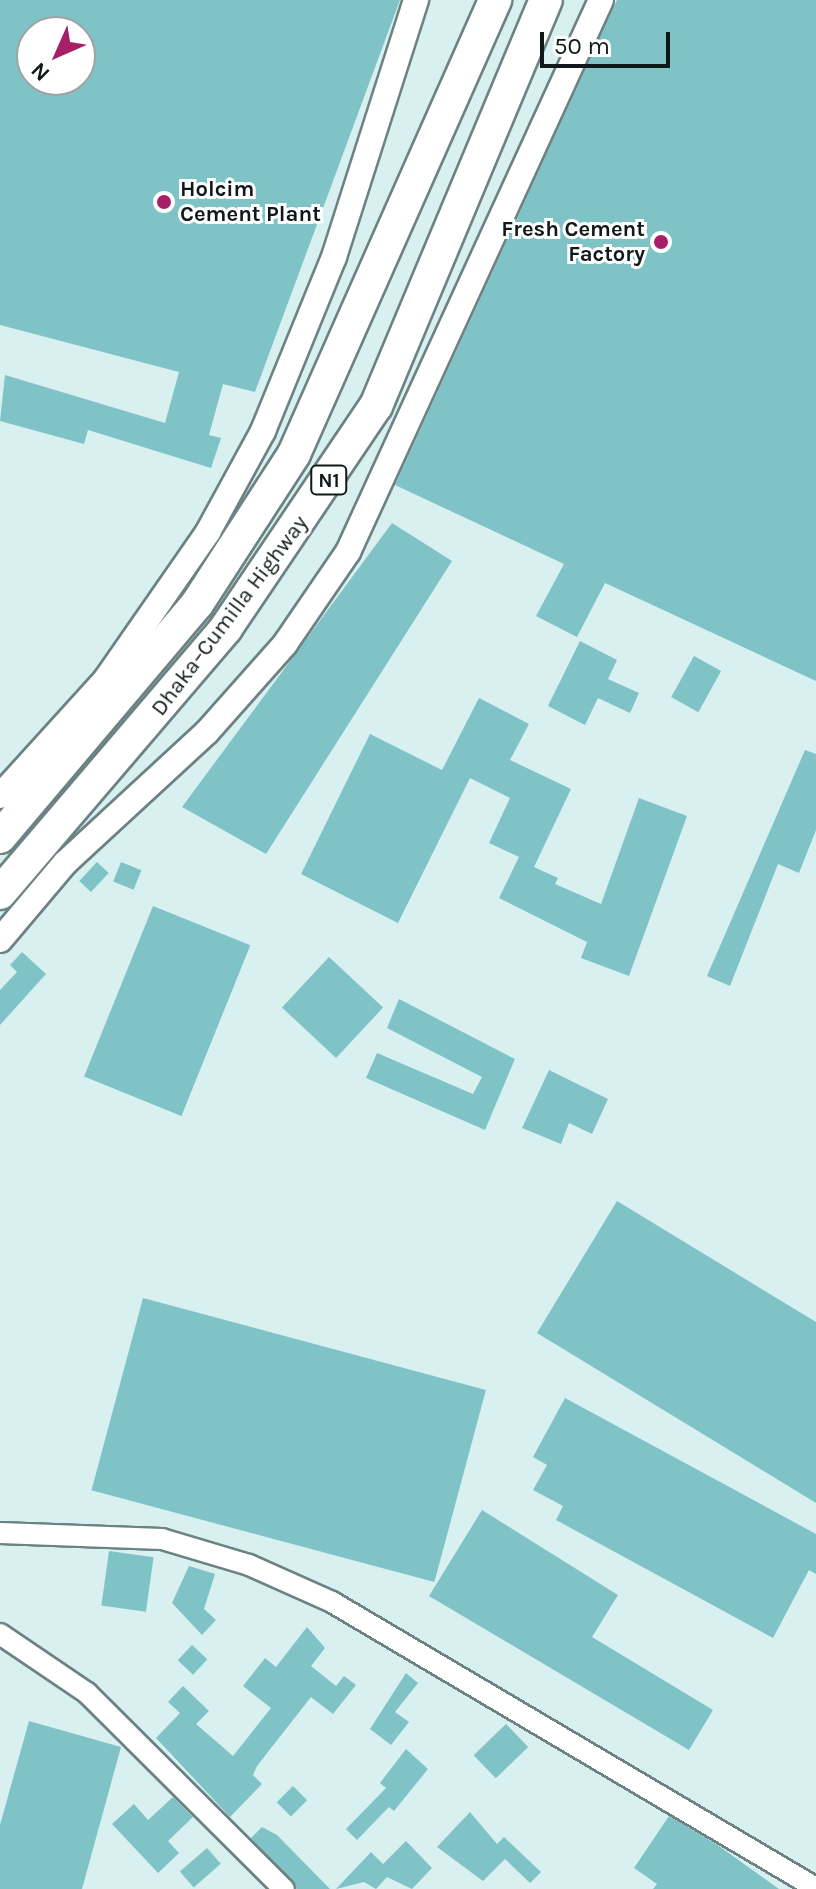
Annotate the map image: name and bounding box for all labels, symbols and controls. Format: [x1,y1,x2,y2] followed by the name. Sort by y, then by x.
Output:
[16,16,96,96] north arrow
[544,16,674,66] scale bar
[554,32,610,60] text: 50 m
[26,57,55,86] text: N
[180,176,321,228] place label: Holcim Cement Plant
[155,193,173,211] marker: Holcim Cement Plant
[501,216,645,268] place label: Fresh Cement Factory
[652,233,670,251] marker: Fresh Cement Factory
[309,464,349,496] road number: N1
[146,511,314,721] street label: Dhaka–Cumilla Highway

